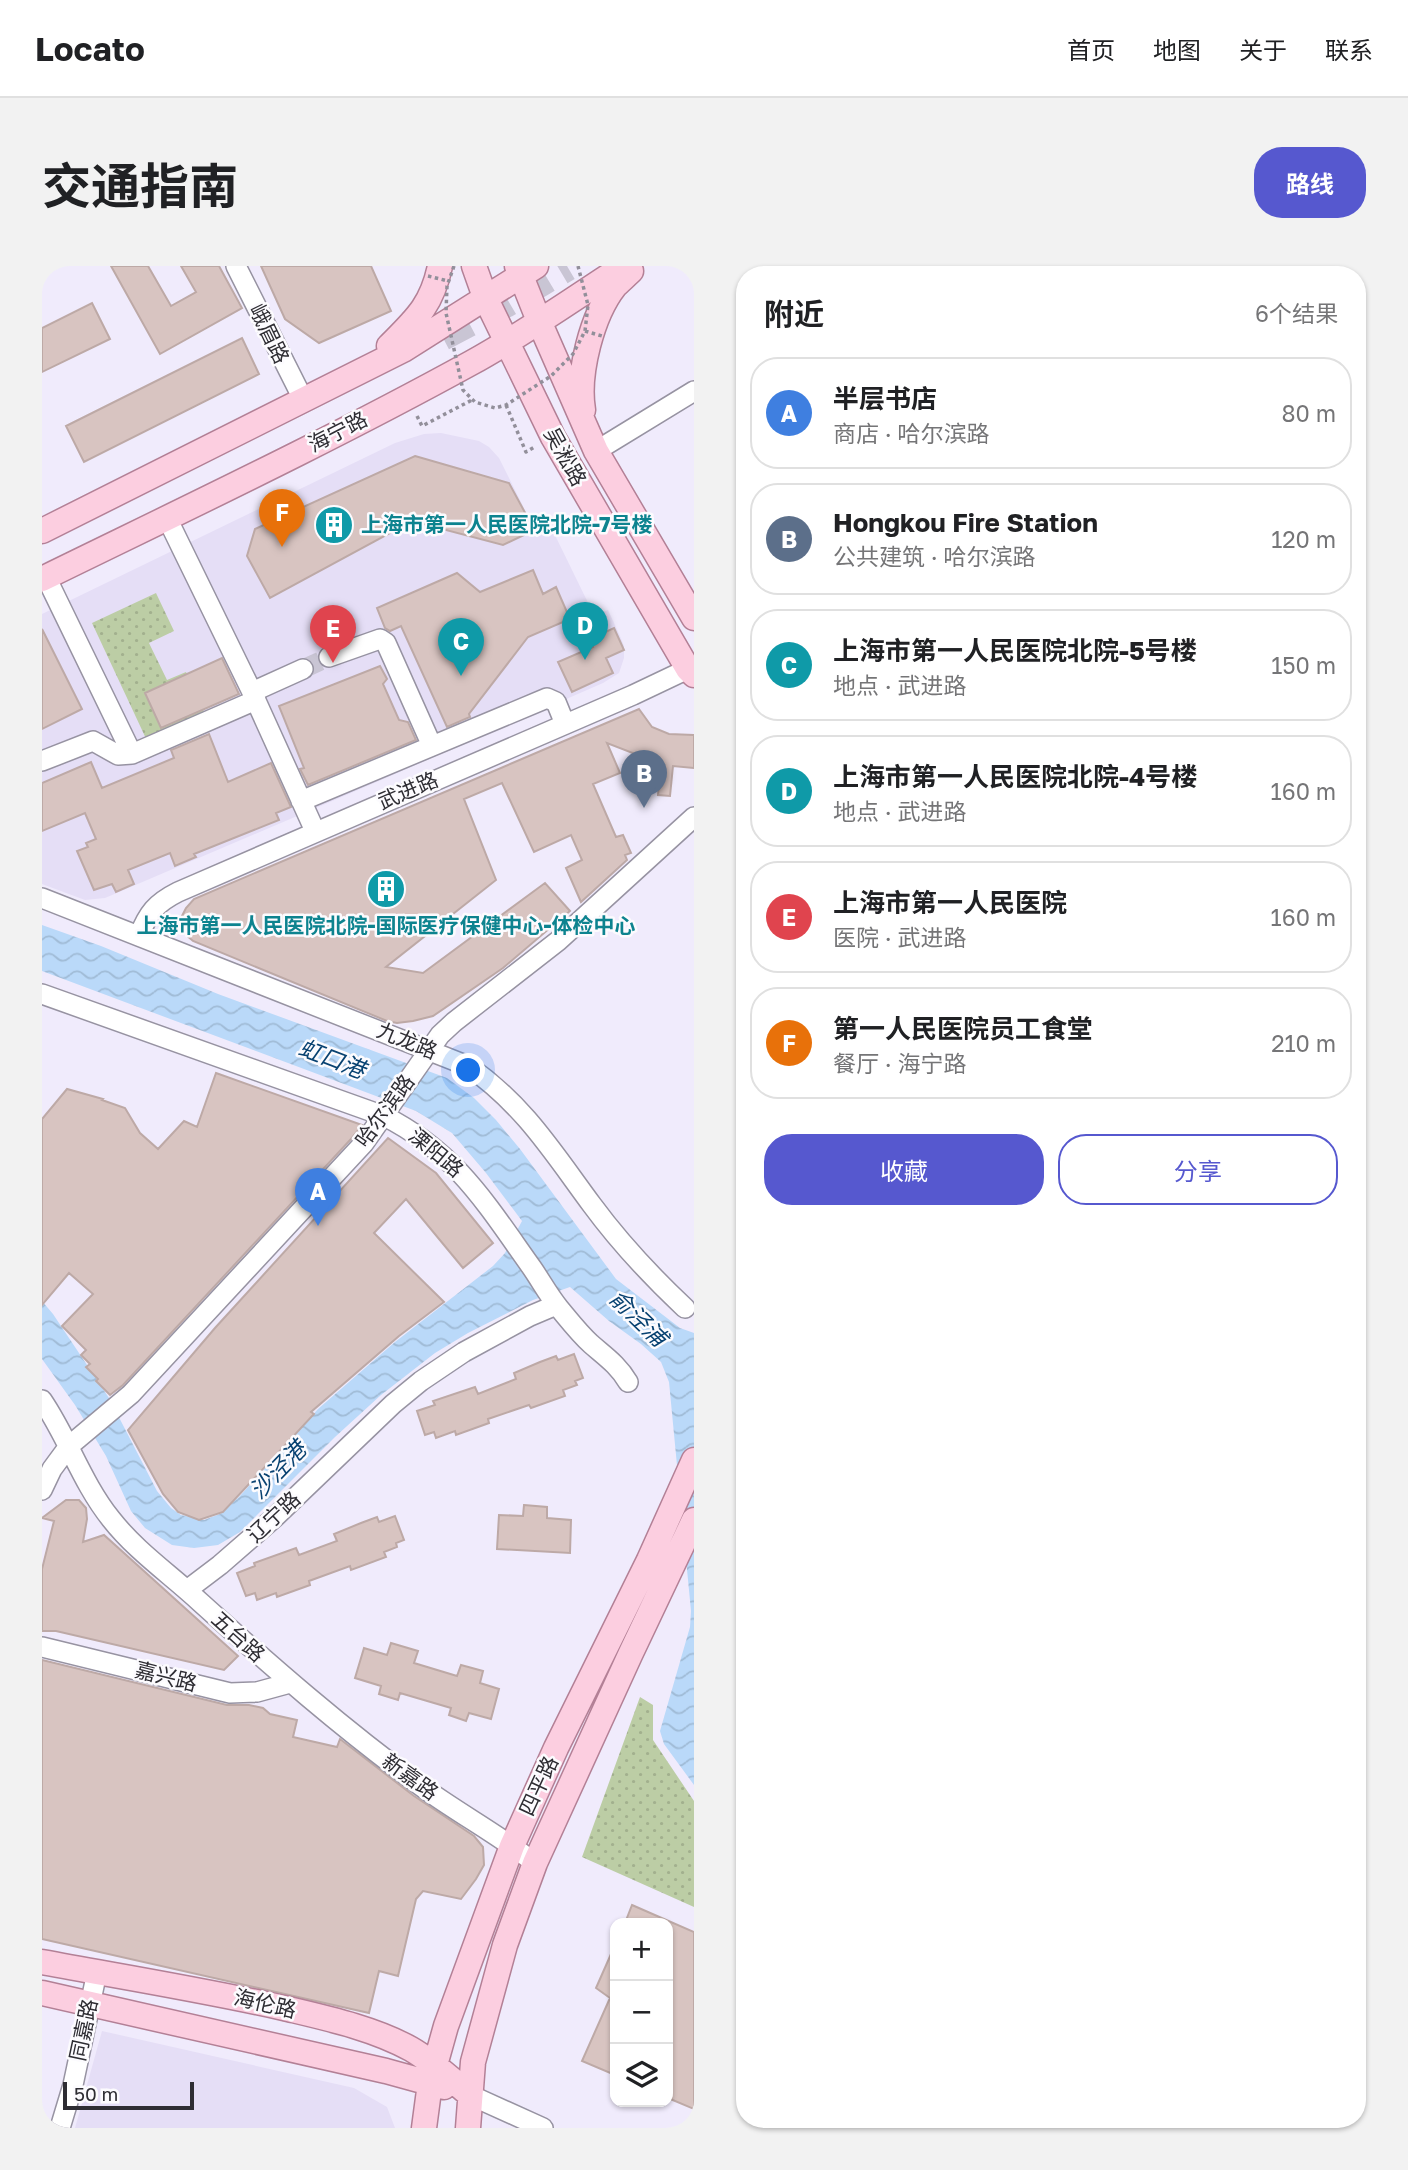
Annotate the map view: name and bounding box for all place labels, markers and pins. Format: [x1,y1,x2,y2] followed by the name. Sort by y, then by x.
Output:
[259,489,305,547] pin: F
[313,504,355,546] building icon: 上海市第一人民医院北院-7号楼
[361,511,652,537] place label: 上海市第一人民医院北院-7号楼
[562,602,608,660] pin: D
[310,605,356,663] pin: E
[438,618,484,676] pin: C
[621,750,667,808] pin: B
[365,868,407,910] building icon: 上海市第一人民医院北院-国际医疗保健中心-体检中心
[137,912,635,938] place label: 上海市第一人民医院北院-国际医疗保健中心-体检中心
[295,1168,341,1226] pin: A

